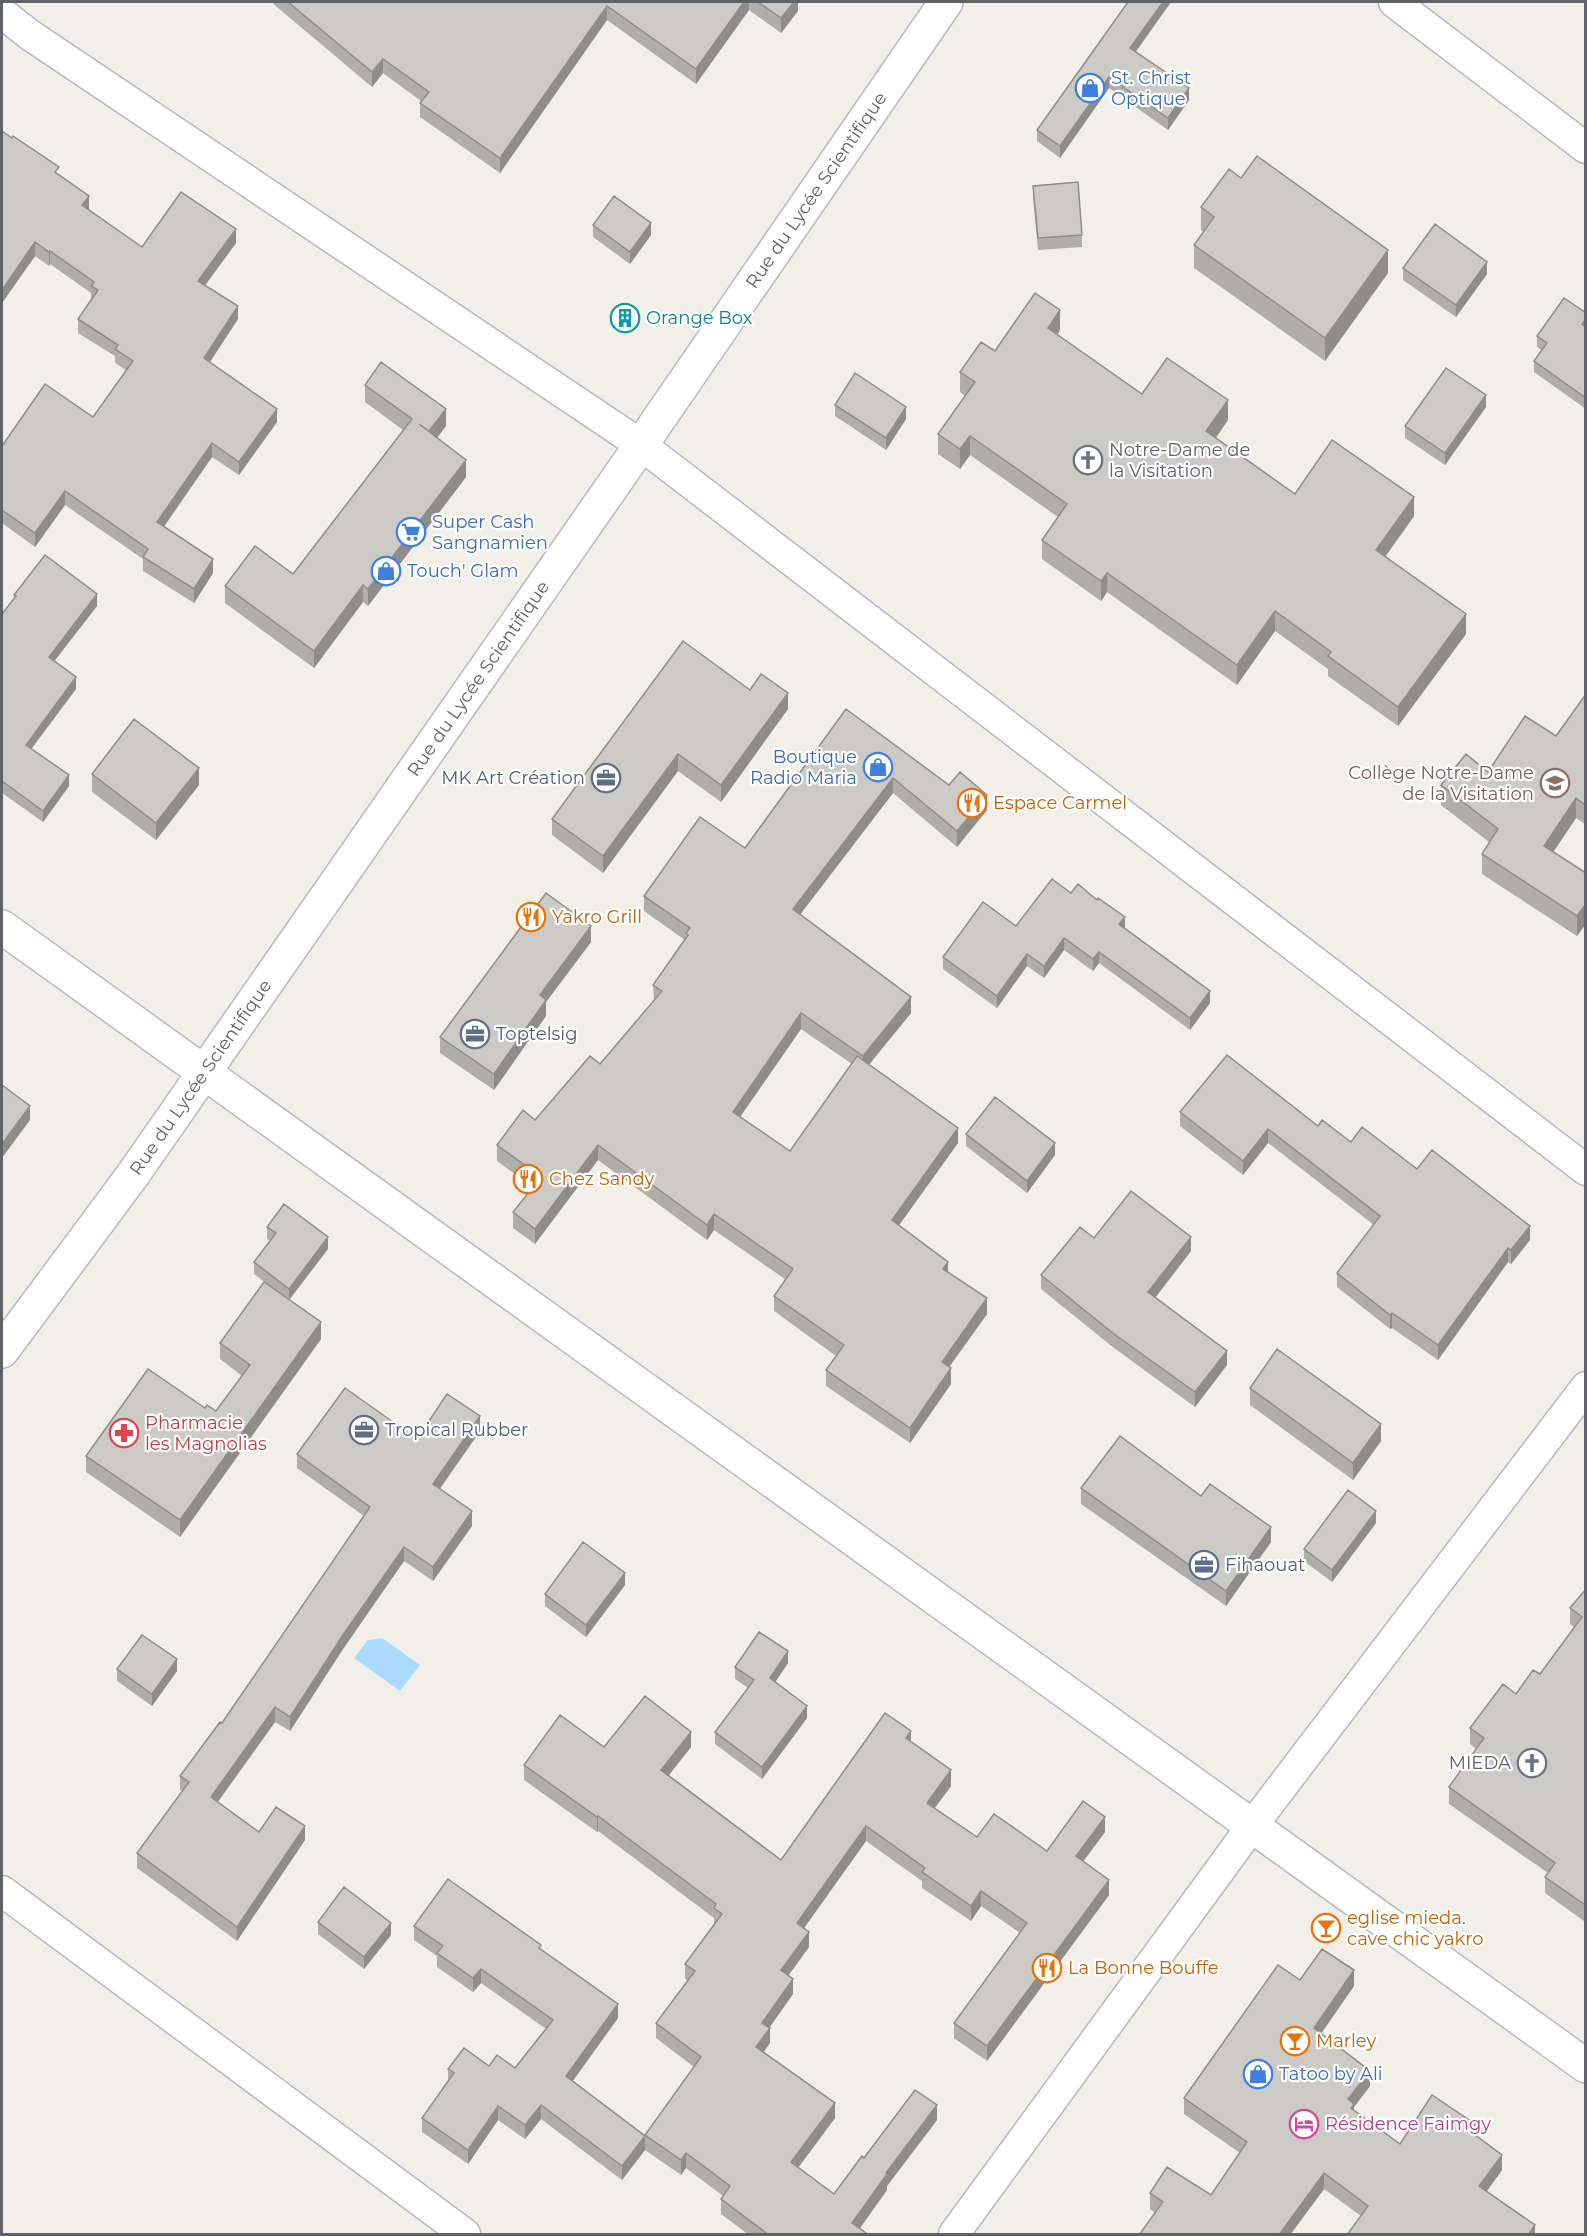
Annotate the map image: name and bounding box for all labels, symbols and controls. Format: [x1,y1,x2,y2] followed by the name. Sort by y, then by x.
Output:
[1111,67,1191,110] place label: St. Christ Optique
[1074,72,1106,104] shop icon: St. Christ Optique
[741,88,892,293] street label: Rue du Lycée Scientifique
[609,302,641,334] building icon: Orange Box
[646,307,753,329] place label: Orange Box
[1109,439,1251,482] place label: Notre-Dame de la Visitation
[1072,444,1104,476] church icon: Notre-Dame de la Visitation
[432,511,548,554] place label: Super Cash Sangnamien
[395,516,427,548] supermarket icon: Super Cash Sangnamien
[370,555,402,587] shop icon: Touch' Glam
[407,560,519,582] place label: Touch' Glam
[403,576,554,781] street label: Rue du Lycée Scientifique
[750,746,857,789] place label: Boutique Radio Maria
[862,751,894,783] shop icon: Boutique Radio Maria
[590,762,622,794] office icon: MK Art Création
[1348,762,1534,805] place label: Collège Notre-Dame de la Visitation
[441,767,585,789] place label: MK Art Création
[1539,767,1571,799] school or university icon: Collège Notre-Dame de la Visitation
[956,787,988,819] restaurant icon: Espace Carmel
[993,792,1127,814] place label: Espace Carmel
[515,901,547,933] restaurant icon: Yakro Grill
[552,906,642,928] place label: Yakro Grill
[125,975,276,1180] street label: Rue du Lycée Scientifique
[459,1018,491,1050] office icon: Toptelsig
[496,1023,577,1045] place label: Toptelsig
[512,1163,544,1195] restaurant icon: Chez Sandy
[549,1168,655,1190] place label: Chez Sandy
[145,1412,267,1455] place label: Pharmacie les Magnolias
[348,1414,380,1446] office icon: Tropical Rubber
[108,1417,140,1449] pharmacy icon: Pharmacie les Magnolias
[385,1419,528,1441] place label: Tropical Rubber
[1188,1549,1220,1581] office icon: Fihaouat
[1225,1554,1305,1576] place label: Fihaouat
[1516,1747,1548,1779] church icon: MIEDA
[1449,1752,1511,1774] place label: MIEDA
[1347,1907,1483,1950] place label: eglise mieda. cave chic yakro
[1310,1912,1342,1944] bar icon: eglise mieda. cave chic yakro
[1031,1952,1063,1984] restaurant icon: La Bonne Bouffe
[1068,1957,1219,1979] place label: La Bonne Bouffe
[1279,2025,1311,2057] bar icon: Marley
[1316,2030,1376,2052] place label: Marley
[1242,2058,1274,2090] shop icon: Tatoo by Ali
[1279,2063,1383,2085] place label: Tatoo by Ali
[1288,2108,1320,2140] hotel icon: Résidence Faimgy
[1325,2113,1491,2135] place label: Résidence Faimgy

